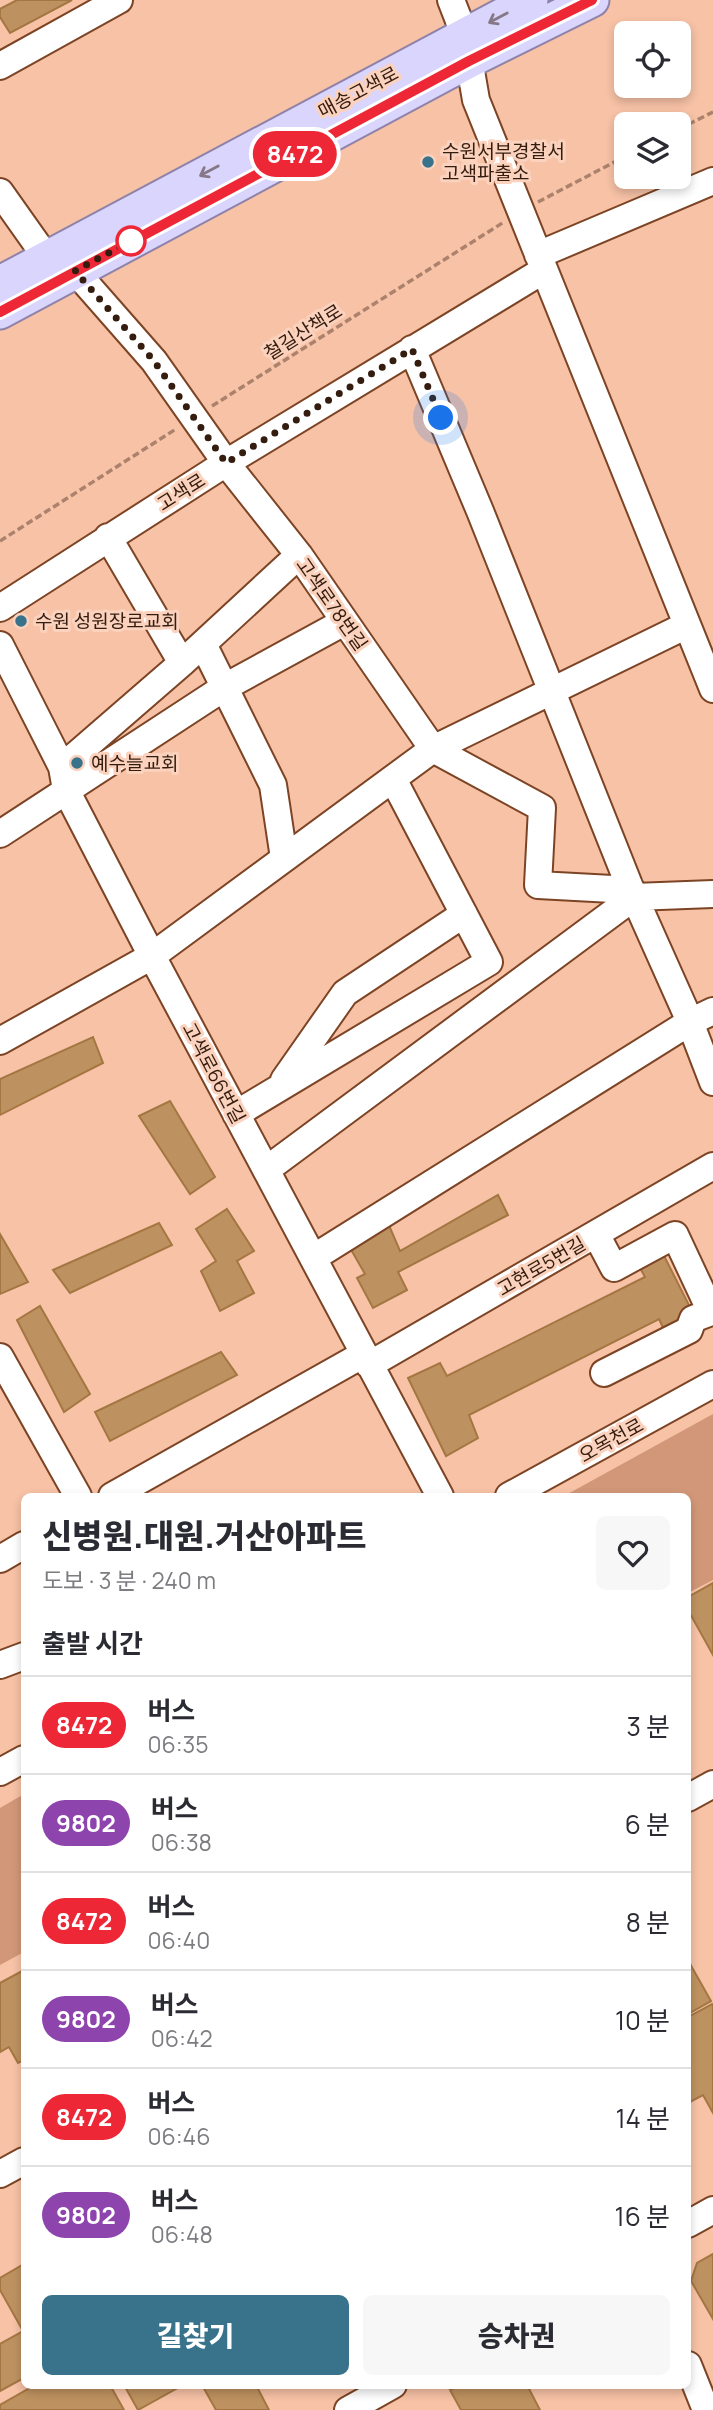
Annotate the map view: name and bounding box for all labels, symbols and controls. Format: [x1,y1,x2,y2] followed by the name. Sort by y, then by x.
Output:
[488,12,509,25] one-way arrow
[614,21,691,189] map controls
[614,21,691,98] button: locate
[313,60,403,124] street label: 매송고색로
[614,112,691,189] button: layers
[246,131,344,177] line badge: 8472
[267,137,323,170] text: 8472
[442,138,564,186] place label: 수원서부경찰서 고색파출소
[420,154,436,170] marker: 수원서부경찰서 고색파출소
[199,165,220,178] one-way arrow
[116,226,146,256] unlabelled marker
[259,298,347,366] street label: 철길산책로
[423,400,458,435] your location
[152,467,210,517] street label: 고색로
[290,552,374,656] street label: 고색로78번길
[35,608,179,634] place label: 수원 성원장로교회
[13,613,29,629] marker: 수원 성원장로교회
[91,750,178,776] place label: 예수늘교회
[69,755,85,771] marker: 예수늘교회
[176,1018,252,1128] street label: 고색로66번길
[492,1230,590,1302] street label: 고현로5번길
[574,1412,648,1468] street label: 오목천로
[42,1513,367,1558] text: 신병원.대원.거산아파트
[596,1516,670,1590] button: heart
[42,1564,216,1596] text: 도보 · 3 분 · 240 m
[42,1625,143,1661] text: 출발 시간
[147,1692,195,1728] text: 버스
[56,1708,112,1741] text: 8472
[627,1708,670,1744] text: 3 분
[147,1728,209,1760] text: 06:35
[151,1790,199,1826] text: 버스
[56,1806,116,1839] text: 9802
[625,1806,670,1842] text: 6 분
[151,1826,212,1858] text: 06:38
[147,1888,195,1924] text: 버스
[56,1904,112,1937] text: 8472
[626,1904,670,1940] text: 8 분
[147,1924,210,1956] text: 06:40
[151,1986,199,2022] text: 버스
[56,2002,116,2035] text: 9802
[615,2002,670,2038] text: 10 분
[151,2022,213,2054] text: 06:42
[147,2084,195,2120] text: 버스
[56,2100,112,2133] text: 8472
[615,2100,670,2136] text: 14 분
[147,2120,210,2152] text: 06:46
[151,2182,199,2218] text: 버스
[56,2198,116,2231] text: 9802
[615,2198,670,2234] text: 16 분
[151,2218,213,2250] text: 06:48
[42,2295,349,2375] button: 길찾기
[363,2295,670,2375] button: 승차권

